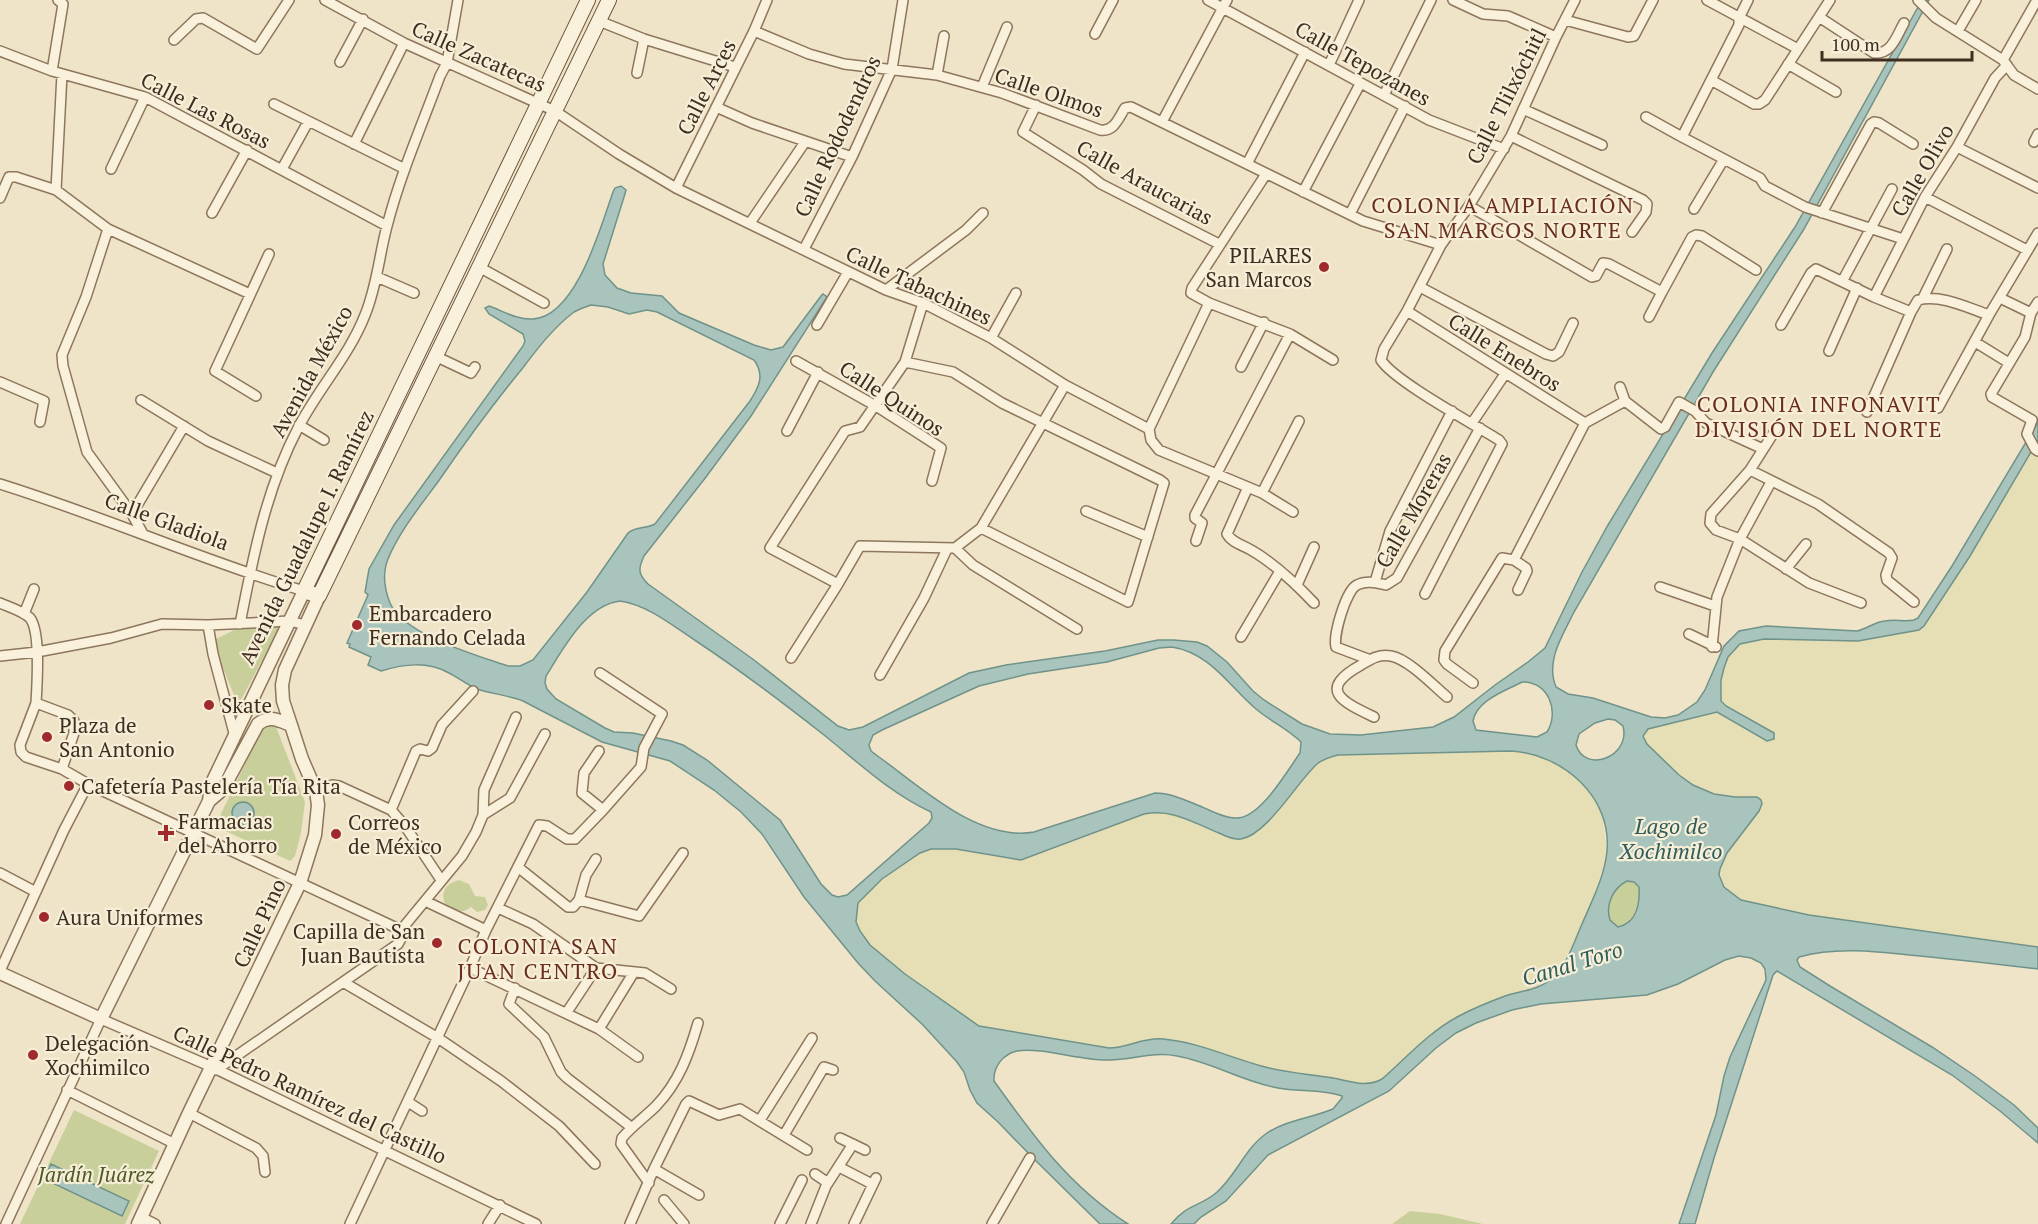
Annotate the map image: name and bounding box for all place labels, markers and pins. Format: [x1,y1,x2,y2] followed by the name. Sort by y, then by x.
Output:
[1206,241,1312,293] place label: PILARES San Marcos
[1317,260,1331,274] marker: PILARES San Marcos
[369,599,526,651] place label: Embarcadero Fernando Celada
[350,618,364,632] marker: Embarcadero Fernando Celada
[221,691,272,719] place label: Skate
[202,698,216,712] marker: Skate
[59,711,175,763] place label: Plaza de San Antonio
[40,730,54,744] marker: Plaza de San Antonio
[81,772,341,800] place label: Cafetería Pastelería Tía Rita
[62,779,76,793] marker: Cafetería Pastelería Tía Rita
[178,807,277,859] place label: Farmacias del Ahorro
[348,808,442,860] place label: Correos de México
[159,826,173,840] marker: Farmacias del Ahorro
[329,827,343,841] marker: Correos de México
[56,903,203,931] place label: Aura Uniformes
[37,910,51,924] marker: Aura Uniformes
[293,917,426,969] place label: Capilla de San Juan Bautista
[430,936,444,950] marker: Capilla de San Juan Bautista
[45,1029,150,1081] place label: Delegación Xochimilco
[26,1048,40,1062] marker: Delegación Xochimilco

